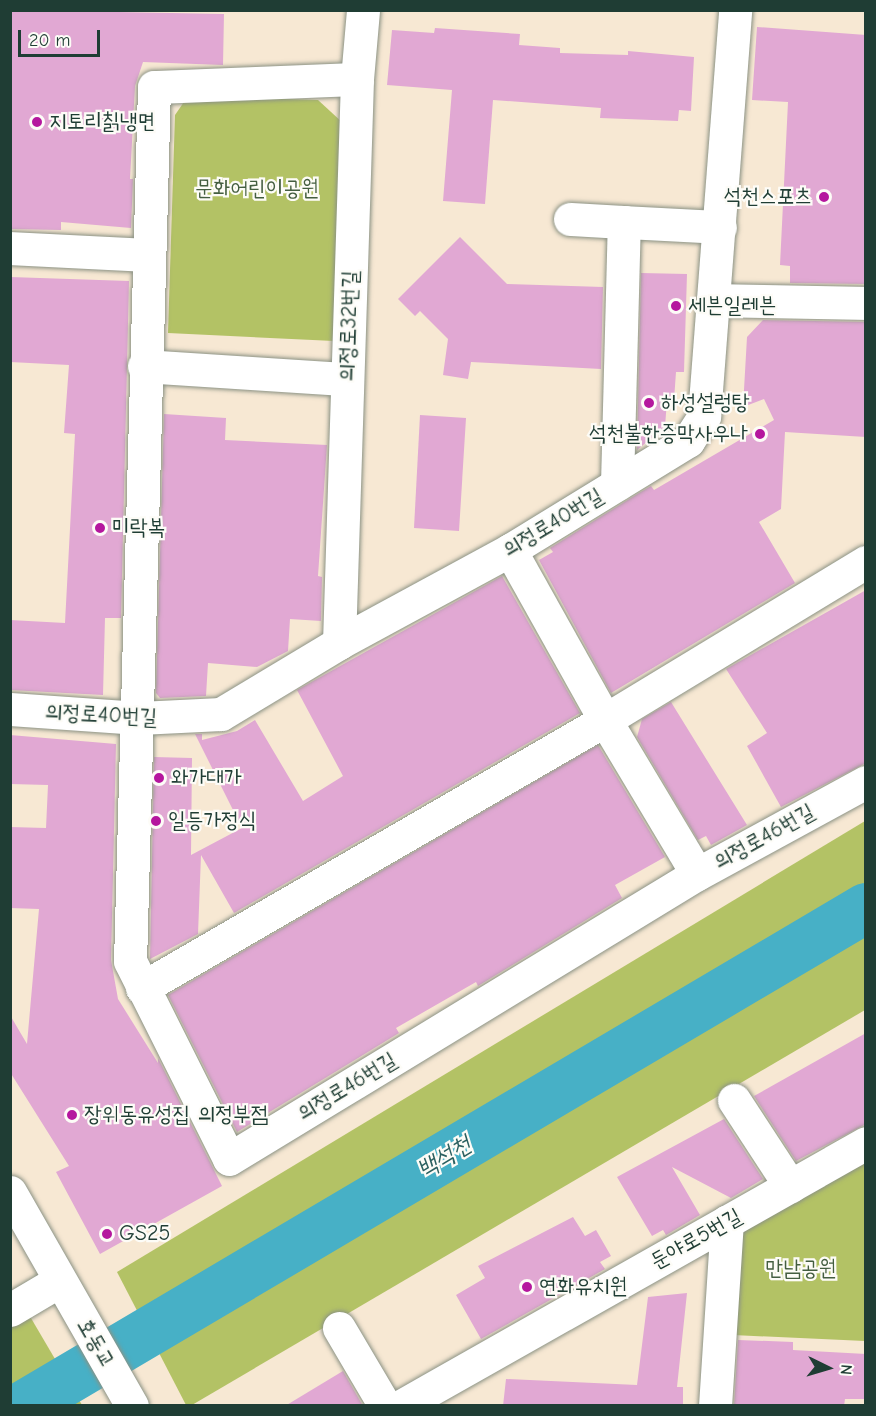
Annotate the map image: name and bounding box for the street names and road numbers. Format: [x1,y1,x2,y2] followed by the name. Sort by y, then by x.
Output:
[334,270,364,382] street label: 의정로32번길
[498,483,608,563] street label: 의정로40번길
[44,699,158,731] street label: 의정로40번길
[709,799,819,875] street label: 의정로46번길
[293,1047,401,1127] street label: 의정로46번길
[646,1203,746,1275] street label: 둔야로5번길
[71,1313,121,1373] street label: 호동교

